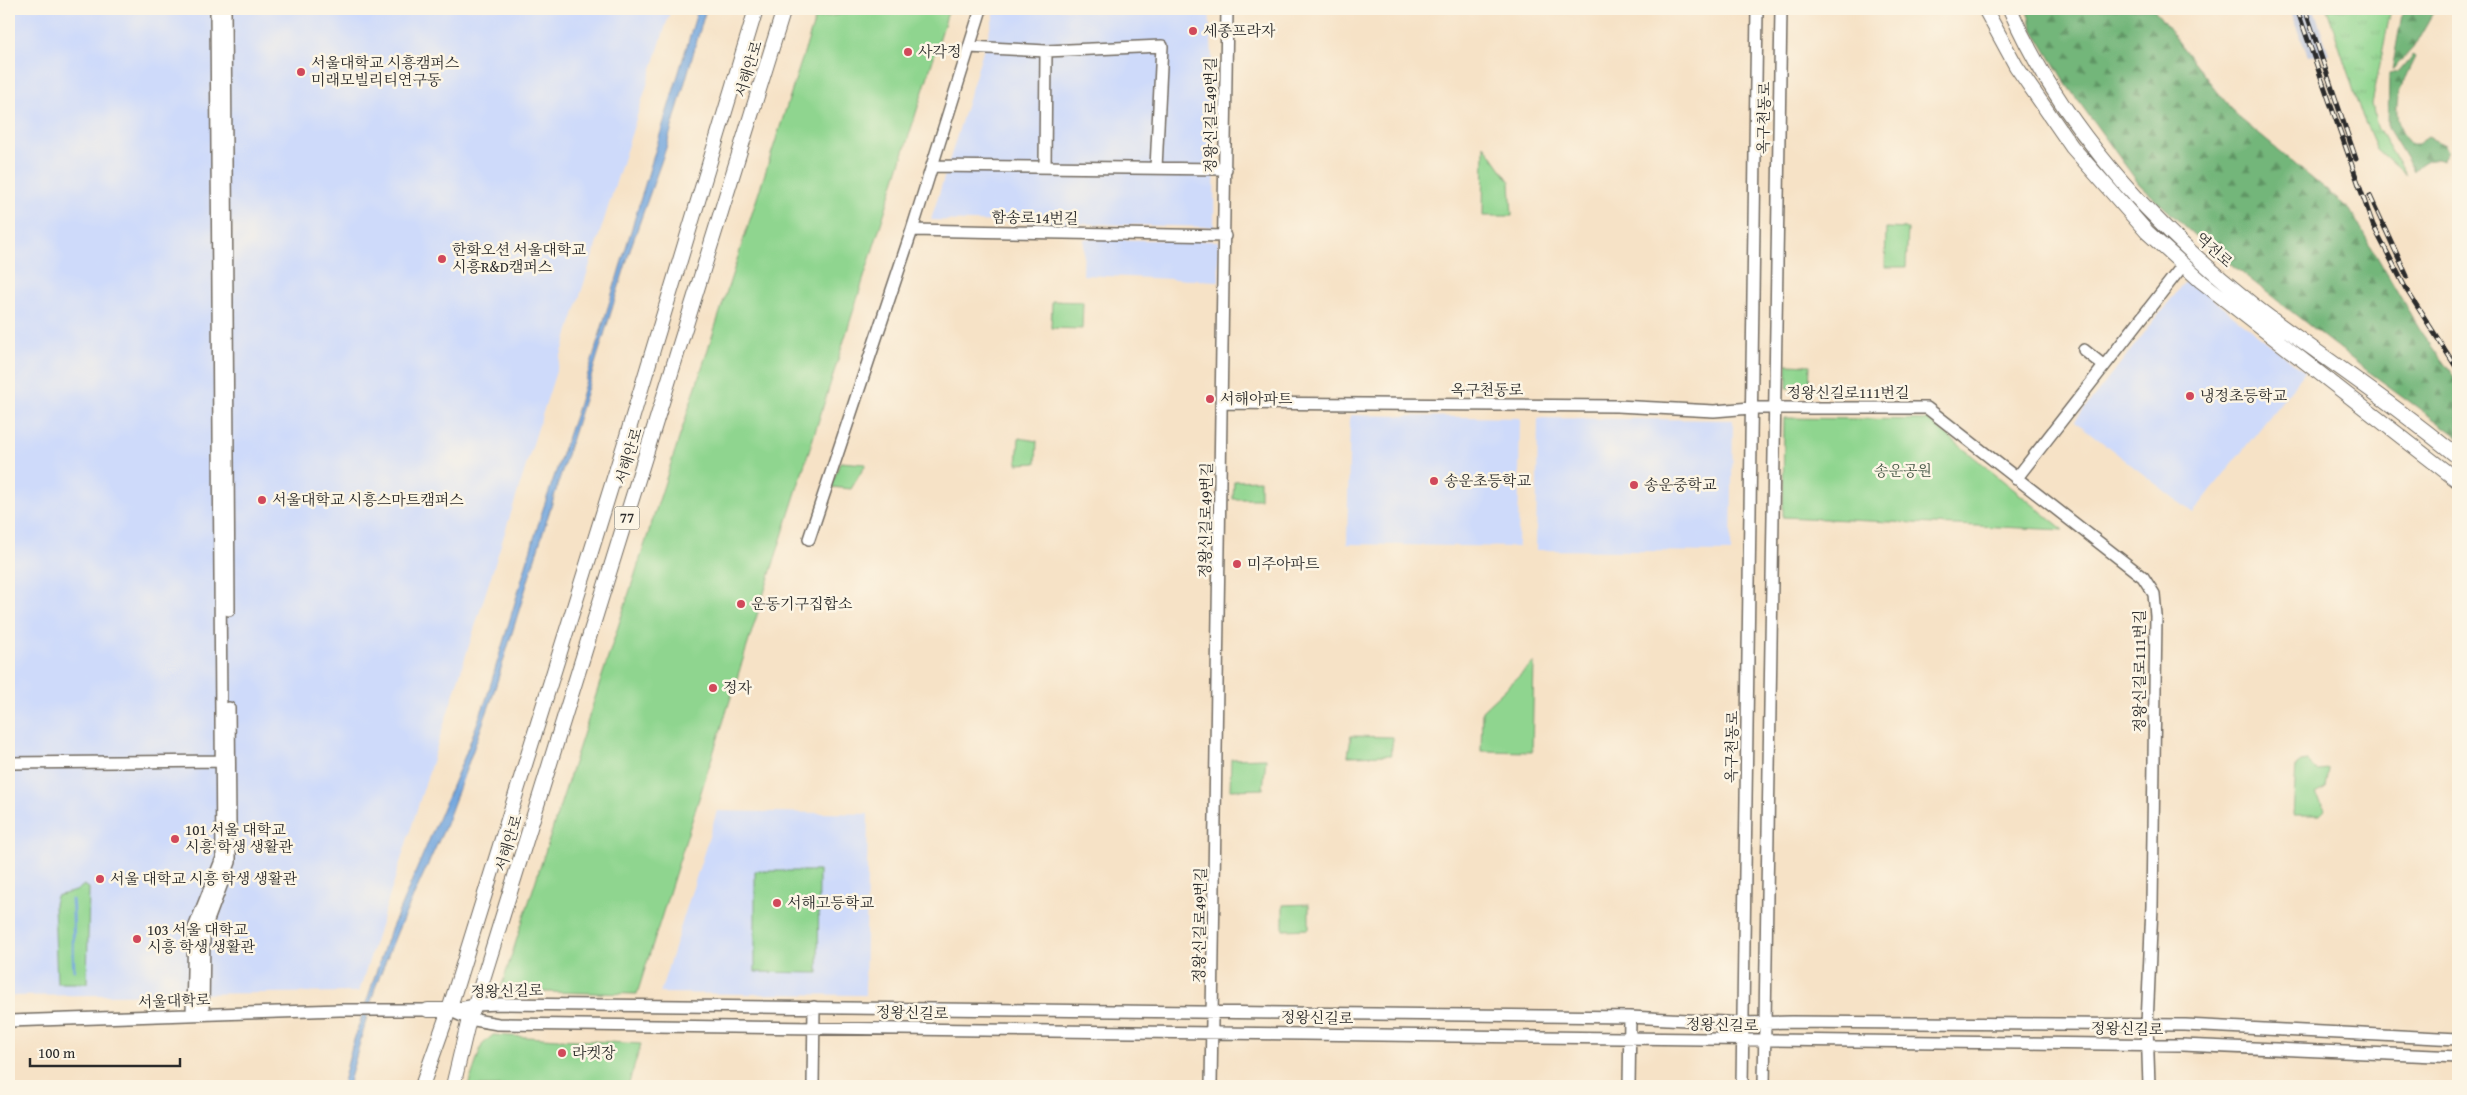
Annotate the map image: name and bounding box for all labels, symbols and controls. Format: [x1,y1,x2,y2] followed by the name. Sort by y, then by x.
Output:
[1203,20,1276,41] place label: 세종프라자
[1187,25,1199,37] marker: 세종프라자
[730,38,767,100] street label: 서해안로
[918,41,961,62] place label: 사각정
[902,46,914,58] marker: 사각정
[311,52,460,90] place label: 서울대학교 시흥캠퍼스 미래모빌리티연구동
[1200,57,1221,173] street label: 정왕신길로49번길
[295,66,307,78] marker: 서울대학교 시흥캠퍼스 미래모빌리티연구동
[1752,81,1775,154] street label: 옥구천동로
[991,206,1079,229] street label: 함송로14번길
[2191,227,2238,272] street label: 역전로
[452,239,586,277] place label: 한화오션 서울대학교 시흥R&D캠퍼스
[436,253,448,265] marker: 한화오션 서울대학교 시흥R&D캠퍼스
[1451,379,1524,400] street label: 옥구천동로
[1786,382,1910,403] street label: 정왕신길로111번길
[2200,385,2287,406] place label: 냉정초등학교
[1220,388,1293,409] place label: 서해아파트
[2184,390,2196,402] marker: 냉정초등학교
[1204,393,1216,405] marker: 서해아파트
[610,425,647,487] street label: 서해안로
[1874,460,1932,481] park label: 송운공원
[1194,462,1217,578] street label: 정왕신길로49번길
[1444,470,1531,491] place label: 송운초등학교
[1644,474,1717,495] place label: 송운중학교
[1428,475,1440,487] marker: 송운초등학교
[1628,479,1640,491] marker: 송운중학교
[272,489,464,510] place label: 서울대학교 시흥스마트캠퍼스
[256,494,268,506] marker: 서울대학교 시흥스마트캠퍼스
[614,506,640,530] road number: 77
[1247,553,1320,574] place label: 미주아파트
[1231,558,1243,570] marker: 미주아파트
[751,593,853,614] place label: 운동기구집합소
[735,598,747,610] marker: 운동기구집합소
[2129,609,2150,733] street label: 정왕신길로111번길
[723,677,752,698] place label: 정자
[707,682,719,694] marker: 정자
[1720,710,1743,783] street label: 옥구천동로
[490,812,527,874] street label: 서해안로
[185,819,294,857] place label: 101 서울 대학교 시흥 학생 생활관
[169,833,181,845] marker: 101 서울 대학교 시흥 학생 생활관
[1188,867,1211,983] street label: 정왕신길로49번길
[110,868,298,889] place label: 서울 대학교 시흥 학생 생활관
[94,873,106,885] marker: 서울 대학교 시흥 학생 생활관
[787,892,874,913] place label: 서해고등학교
[771,897,783,909] marker: 서해고등학교
[147,919,256,957] place label: 103 서울 대학교 시흥 학생 생활관
[131,933,143,945] marker: 103 서울 대학교 시흥 학생 생활관
[471,979,544,1002] street label: 정왕신길로
[137,989,211,1012] street label: 서울대학로
[876,1001,949,1024] street label: 정왕신길로
[1281,1006,1354,1029] street label: 정왕신길로
[1686,1013,1759,1036] street label: 정왕신길로
[2091,1017,2164,1040] street label: 정왕신길로
[30,1035,180,1067] scale bar
[38,1042,76,1063] text: 100 m
[572,1042,616,1063] place label: 라켓장
[556,1047,568,1059] marker: 라켓장

